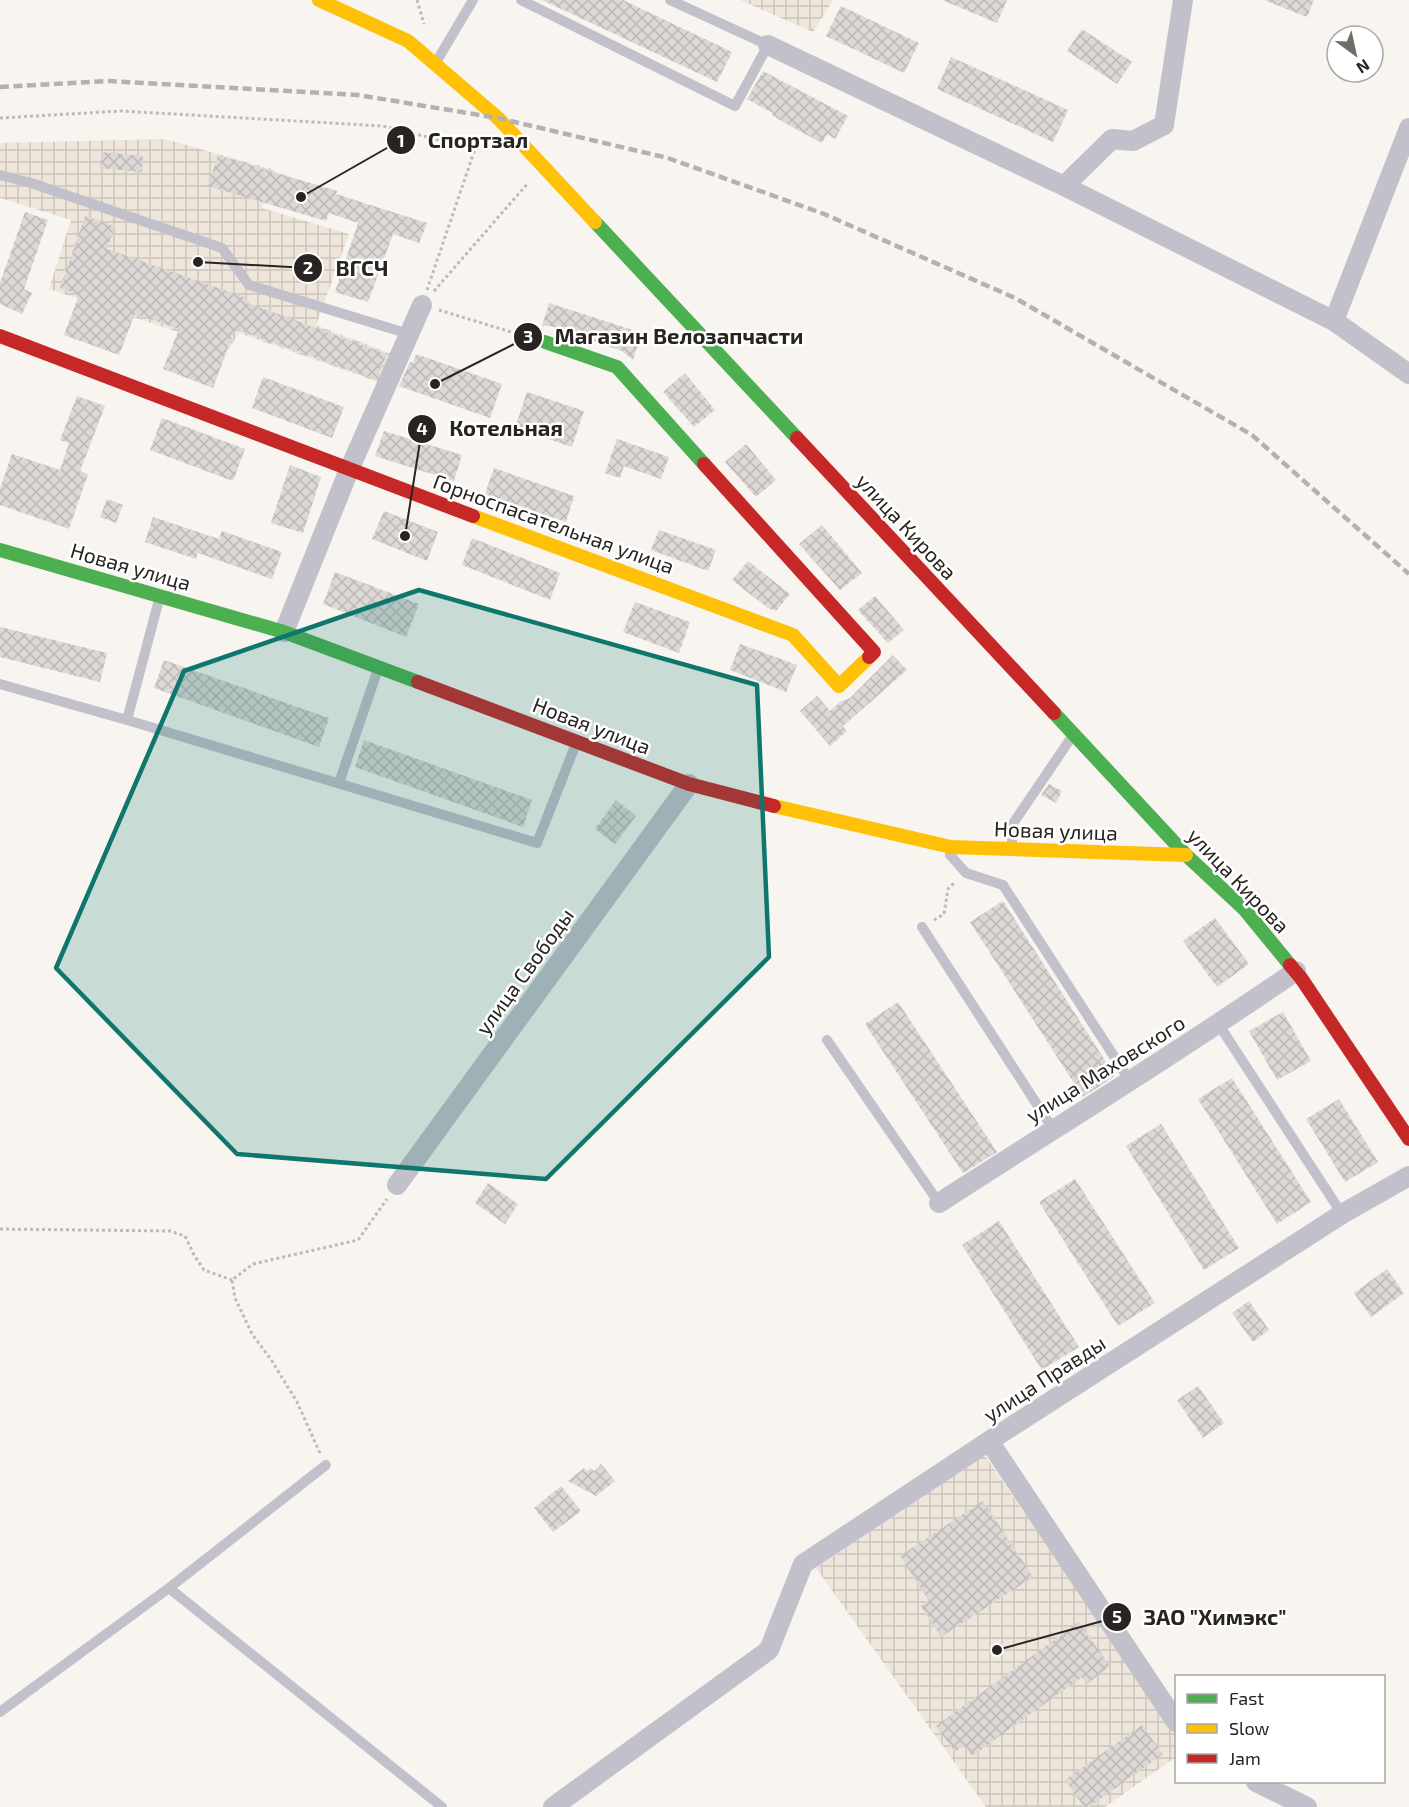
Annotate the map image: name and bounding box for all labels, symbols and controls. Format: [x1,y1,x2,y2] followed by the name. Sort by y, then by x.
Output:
[1325,24,1385,84] north arrow
[1353,56,1373,78] text: N
[386,120,541,160] callout: Спортзал
[428,126,528,152] text: Спортзал
[397,129,405,151] text: 1
[293,248,401,288] callout: ВГСЧ
[335,254,389,280] text: ВГСЧ
[303,256,313,278] text: 2
[513,317,816,357] callout: Магазин Велозапчасти
[554,322,804,348] text: Магазин Велозапчасти
[523,325,533,347] text: 3
[407,409,574,449] callout: Котельная
[449,414,563,440] text: Котельная
[416,417,428,439] text: 4
[430,468,678,579] street label: Горноспасательная улица
[851,468,962,585] street label: улица Кирова
[68,537,194,596] street label: Новая улица
[529,691,654,760] street label: Новая улица
[994,815,1118,846] street label: Новая улица
[1182,822,1295,938] street label: улица Кирова
[470,903,579,1040] street label: улица Свободы
[1021,1009,1190,1128] street label: улица Маховского
[978,1329,1110,1428] street label: улица Правды
[1102,1597,1299,1637] callout: ЗАО "Химэкс"
[1144,1603,1286,1629] text: ЗАО "Химэкс"
[1112,1605,1122,1627] text: 5
[1175,1675,1385,1783] legend
[1229,1687,1264,1709] text: Fast
[1229,1717,1270,1739] text: Slow
[1229,1747,1261,1769] text: Jam

